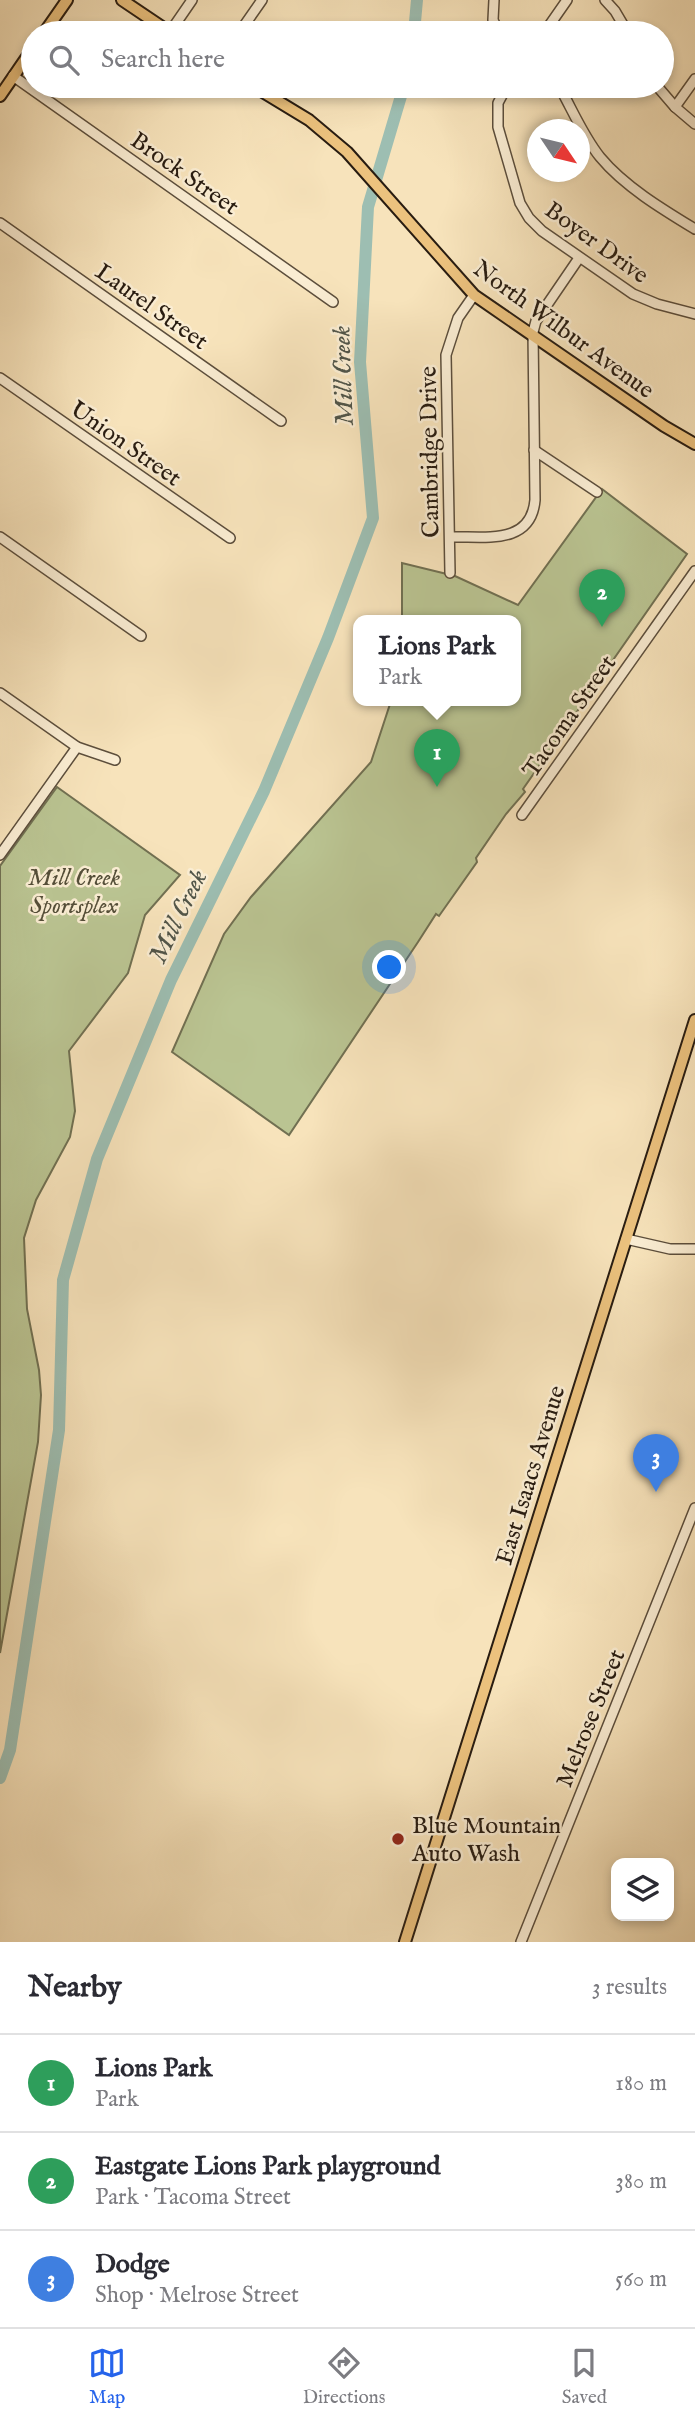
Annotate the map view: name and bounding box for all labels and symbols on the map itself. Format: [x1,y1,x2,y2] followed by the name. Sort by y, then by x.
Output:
[527,119,590,182] north arrow
[124,125,244,223] street label: Brock Street
[538,195,654,291] street label: Boyer Drive
[466,254,660,406] street label: North Wilbur Avenue
[89,257,214,358] street label: Laurel Street
[325,325,362,427] water label: Mill Creek
[414,366,447,538] street label: Cambridge Drive
[63,394,187,494] street label: Union Street
[579,569,625,627] pin: 2
[517,649,624,784] street label: Tacoma Street
[414,729,460,787] pin: 1
[28,863,121,922] park label: Mill Creek Sportsplex
[142,864,215,969] water label: Mill Creek
[372,950,406,984] your location
[489,1382,573,1569] street label: East Isaacs Avenue
[633,1434,679,1492] pin: 3
[550,1645,633,1792] street label: Melrose Street
[411,1811,561,1870] place label: Blue Mountain Auto Wash
[390,1831,406,1847] marker: Blue Mountain Auto Wash

